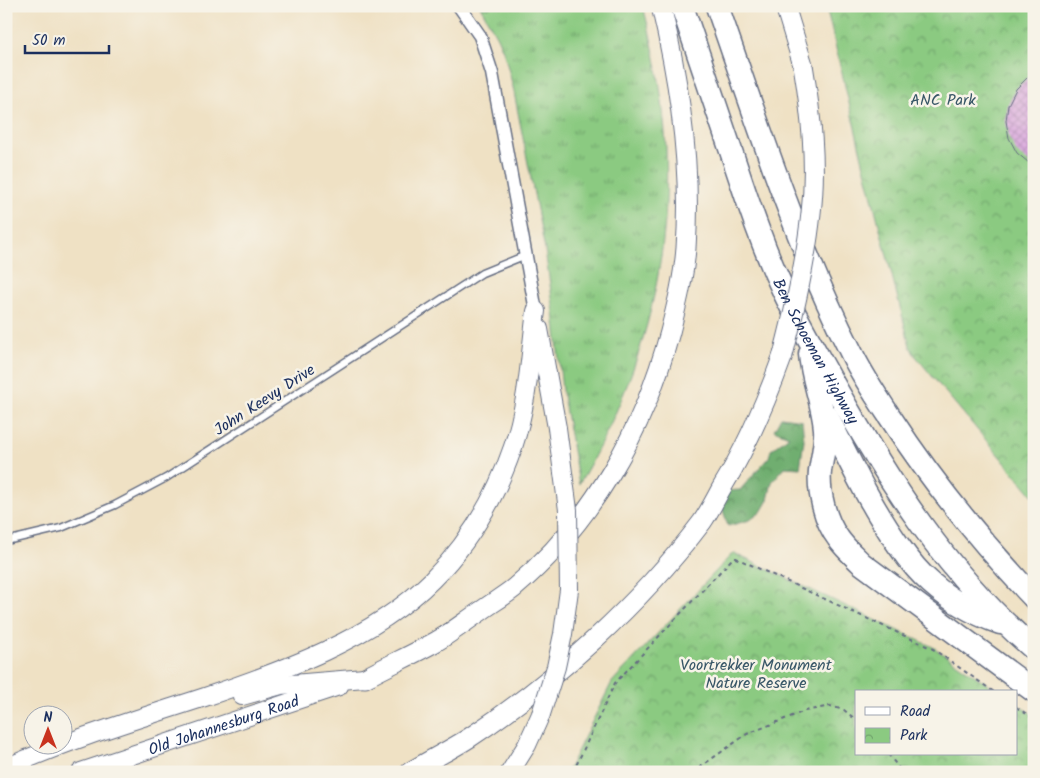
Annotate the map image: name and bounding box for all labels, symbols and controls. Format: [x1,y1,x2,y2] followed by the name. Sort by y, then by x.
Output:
[25,22,109,54] scale bar
[32,29,66,53] text: 50 m
[910,88,976,113] park label: ANC Park
[765,275,865,430] street label: Ben Schoeman Highway
[209,358,320,442] street label: John Keevy Drive
[680,653,833,696] park label: Voortrekker Monument Nature Reserve
[145,689,303,763] street label: Old Johannesburg Road
[855,690,1018,756] legend
[900,700,931,724] text: Road
[22,706,72,756] north arrow
[44,707,53,729] text: N
[900,724,928,748] text: Park

